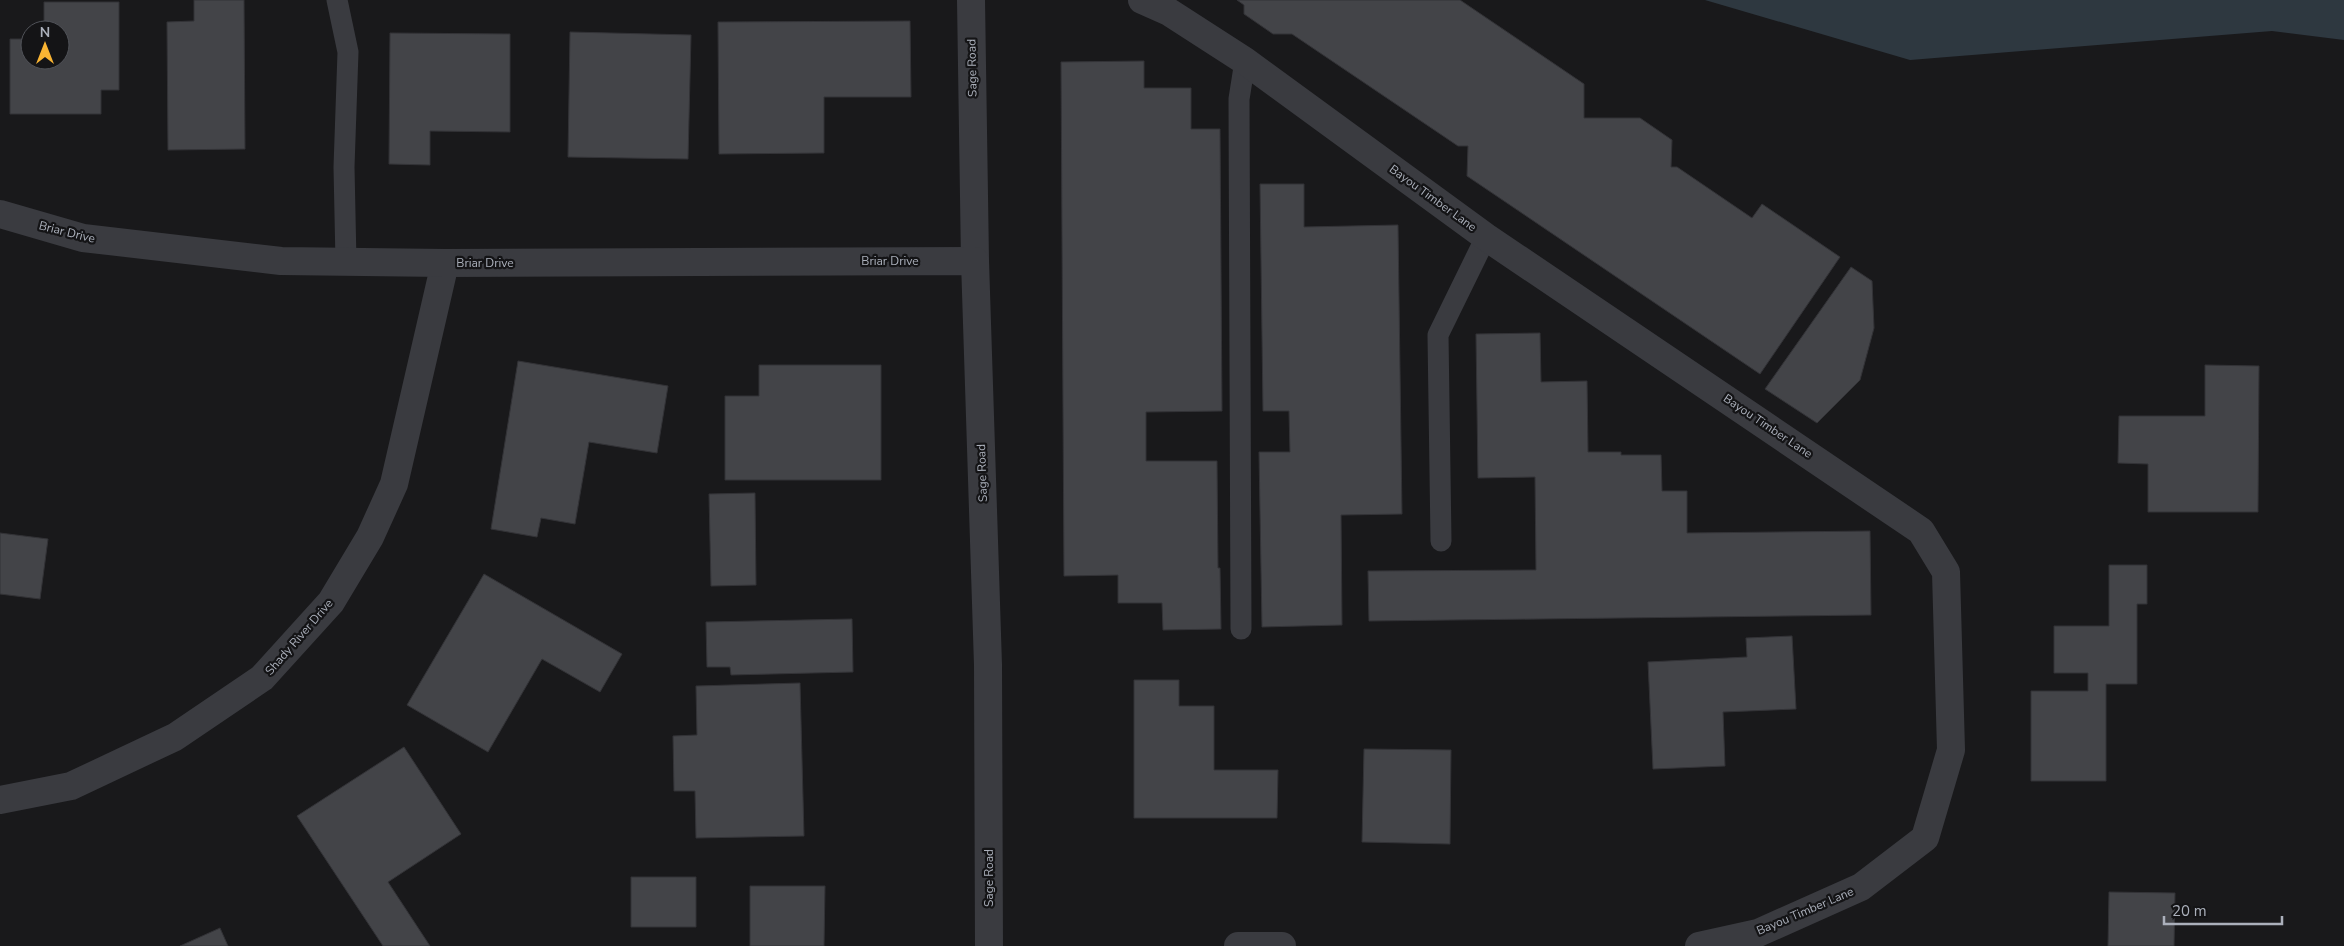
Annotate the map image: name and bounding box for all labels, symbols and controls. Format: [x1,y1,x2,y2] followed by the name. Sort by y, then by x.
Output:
[20,20,70,70] north arrow
[40,23,50,42] text: N
[963,39,981,97] street label: Sage Road
[1386,161,1480,235] street label: Bayou Timber Lane
[37,217,97,247] street label: Briar Drive
[861,253,919,269] street label: Briar Drive
[456,255,514,271] street label: Briar Drive
[1720,390,1816,462] street label: Bayou Timber Lane
[973,444,991,502] street label: Sage Road
[261,596,337,678] street label: Shady River Drive
[981,849,997,907] street label: Sage Road
[1754,883,1856,939] street label: Bayou Timber Lane
[2164,894,2282,926] scale bar
[2172,901,2207,921] text: 20 m

